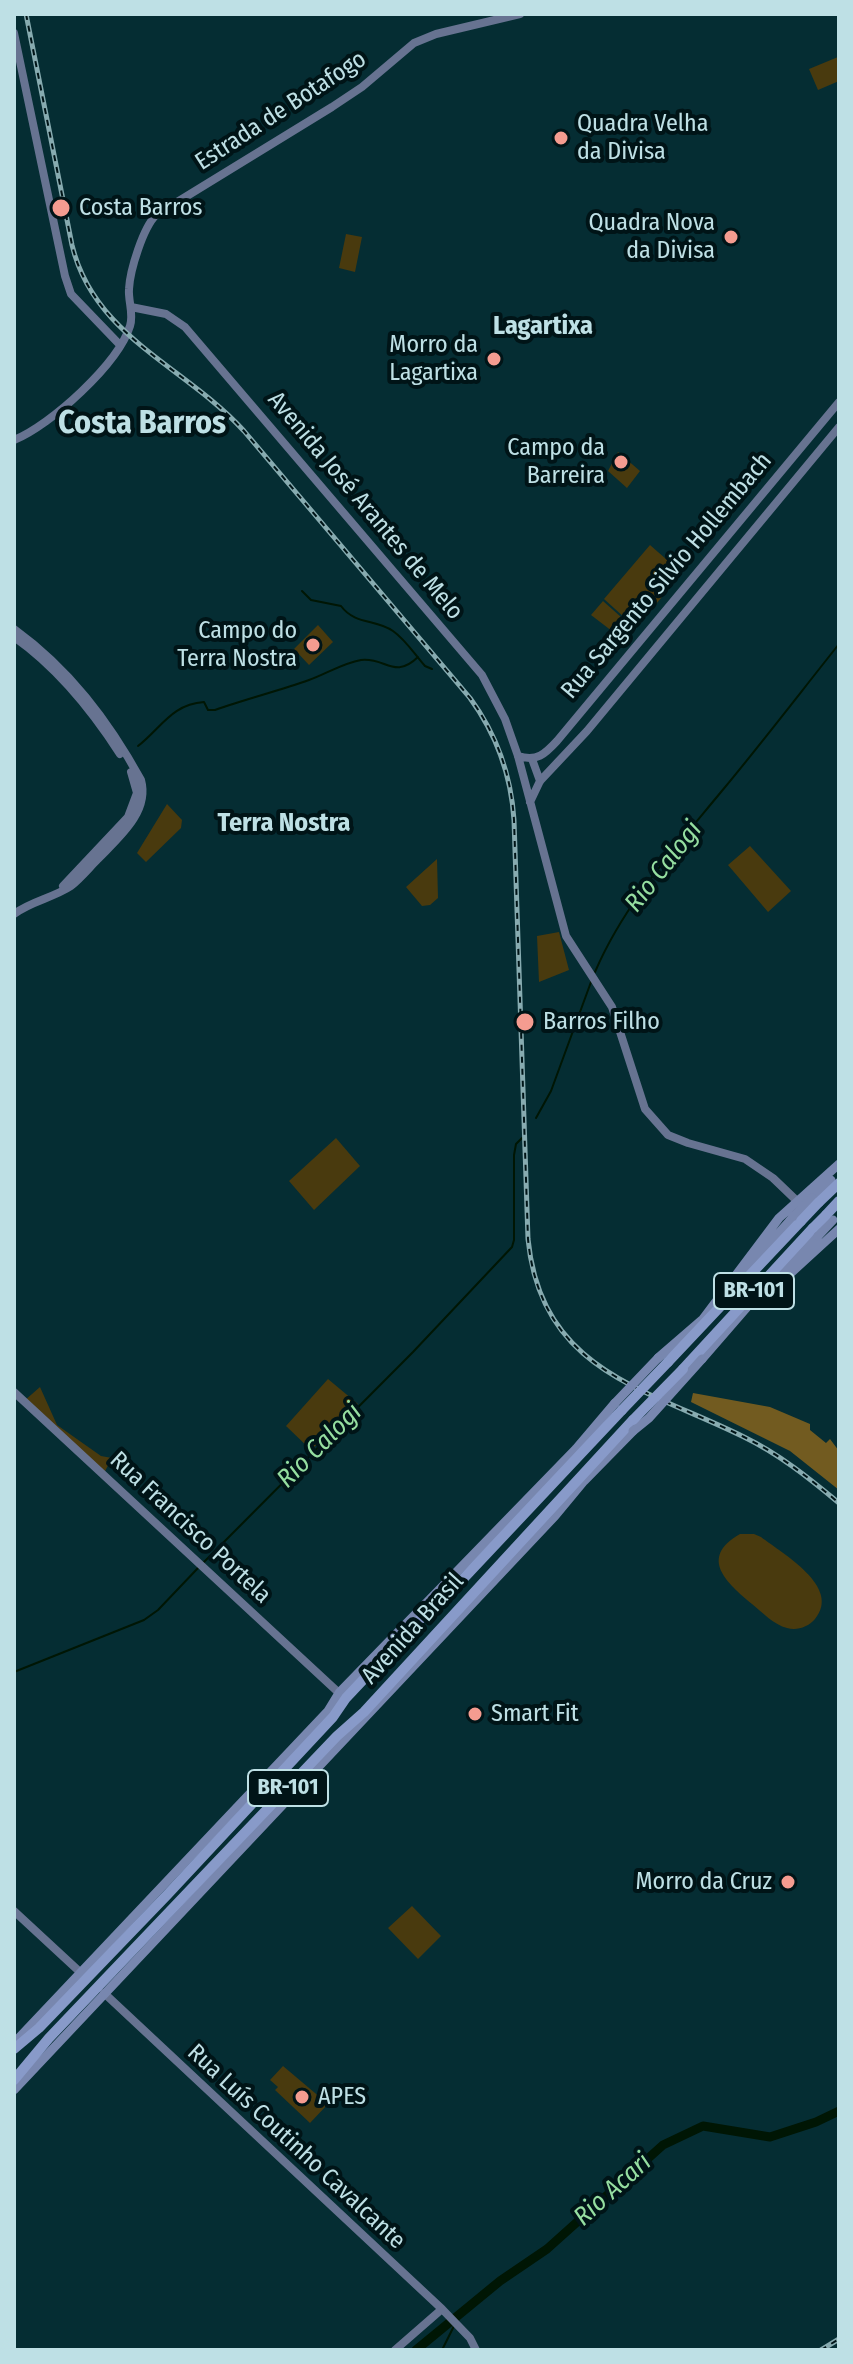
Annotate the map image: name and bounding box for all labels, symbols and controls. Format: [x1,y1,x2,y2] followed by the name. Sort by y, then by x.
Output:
[190,45,372,177] street label: Estrada de Botafogo
[577,110,708,166] place label: Quadra Velha da Divisa
[552,129,570,147] marker: Quadra Velha da Divisa
[79,194,203,222] place label: Costa Barros
[50,197,72,219] marker: Costa Barros
[589,209,715,265] place label: Quadra Nova da Divisa
[722,228,740,246] marker: Quadra Nova da Divisa
[493,311,593,343] district label: Lagartixa
[389,331,478,387] place label: Morro da Lagartixa
[485,350,503,368] marker: Morro da Lagartixa
[261,386,469,626] street label: Avenida José Arantes de Melo
[58,405,226,443] district label: Costa Barros
[507,434,605,490] place label: Campo da Barreira
[556,447,778,705] street label: Rua Sargento Silvio Hollembach
[612,453,630,471] marker: Campo da Barreira
[177,617,297,673] place label: Campo do Terra Nostra
[304,636,322,654] marker: Campo do Terra Nostra
[218,808,350,840] district label: Terra Nostra
[619,815,709,919] water label: Rio Calogi
[543,1008,660,1036] place label: Barros Filho
[514,1011,536,1033] marker: Barros Filho
[714,1273,794,1309] road number: BR-101
[271,1397,369,1495] water label: Rio Calogi
[104,1446,276,1610] street label: Rua Francisco Portela
[356,1568,470,1690] street label: Avenida Brasil
[491,1700,579,1728] place label: Smart Fit
[466,1705,484,1723] marker: Smart Fit
[248,1770,328,1806] road number: BR-101
[635,1868,772,1896] place label: Morro da Cruz
[779,1873,797,1891] marker: Morro da Cruz
[181,2038,411,2256] street label: Rua Luís Coutinho Cavalcante
[318,2083,366,2111] place label: APES
[293,2088,311,2106] marker: APES
[568,2147,658,2233] water label: Rio Acari

